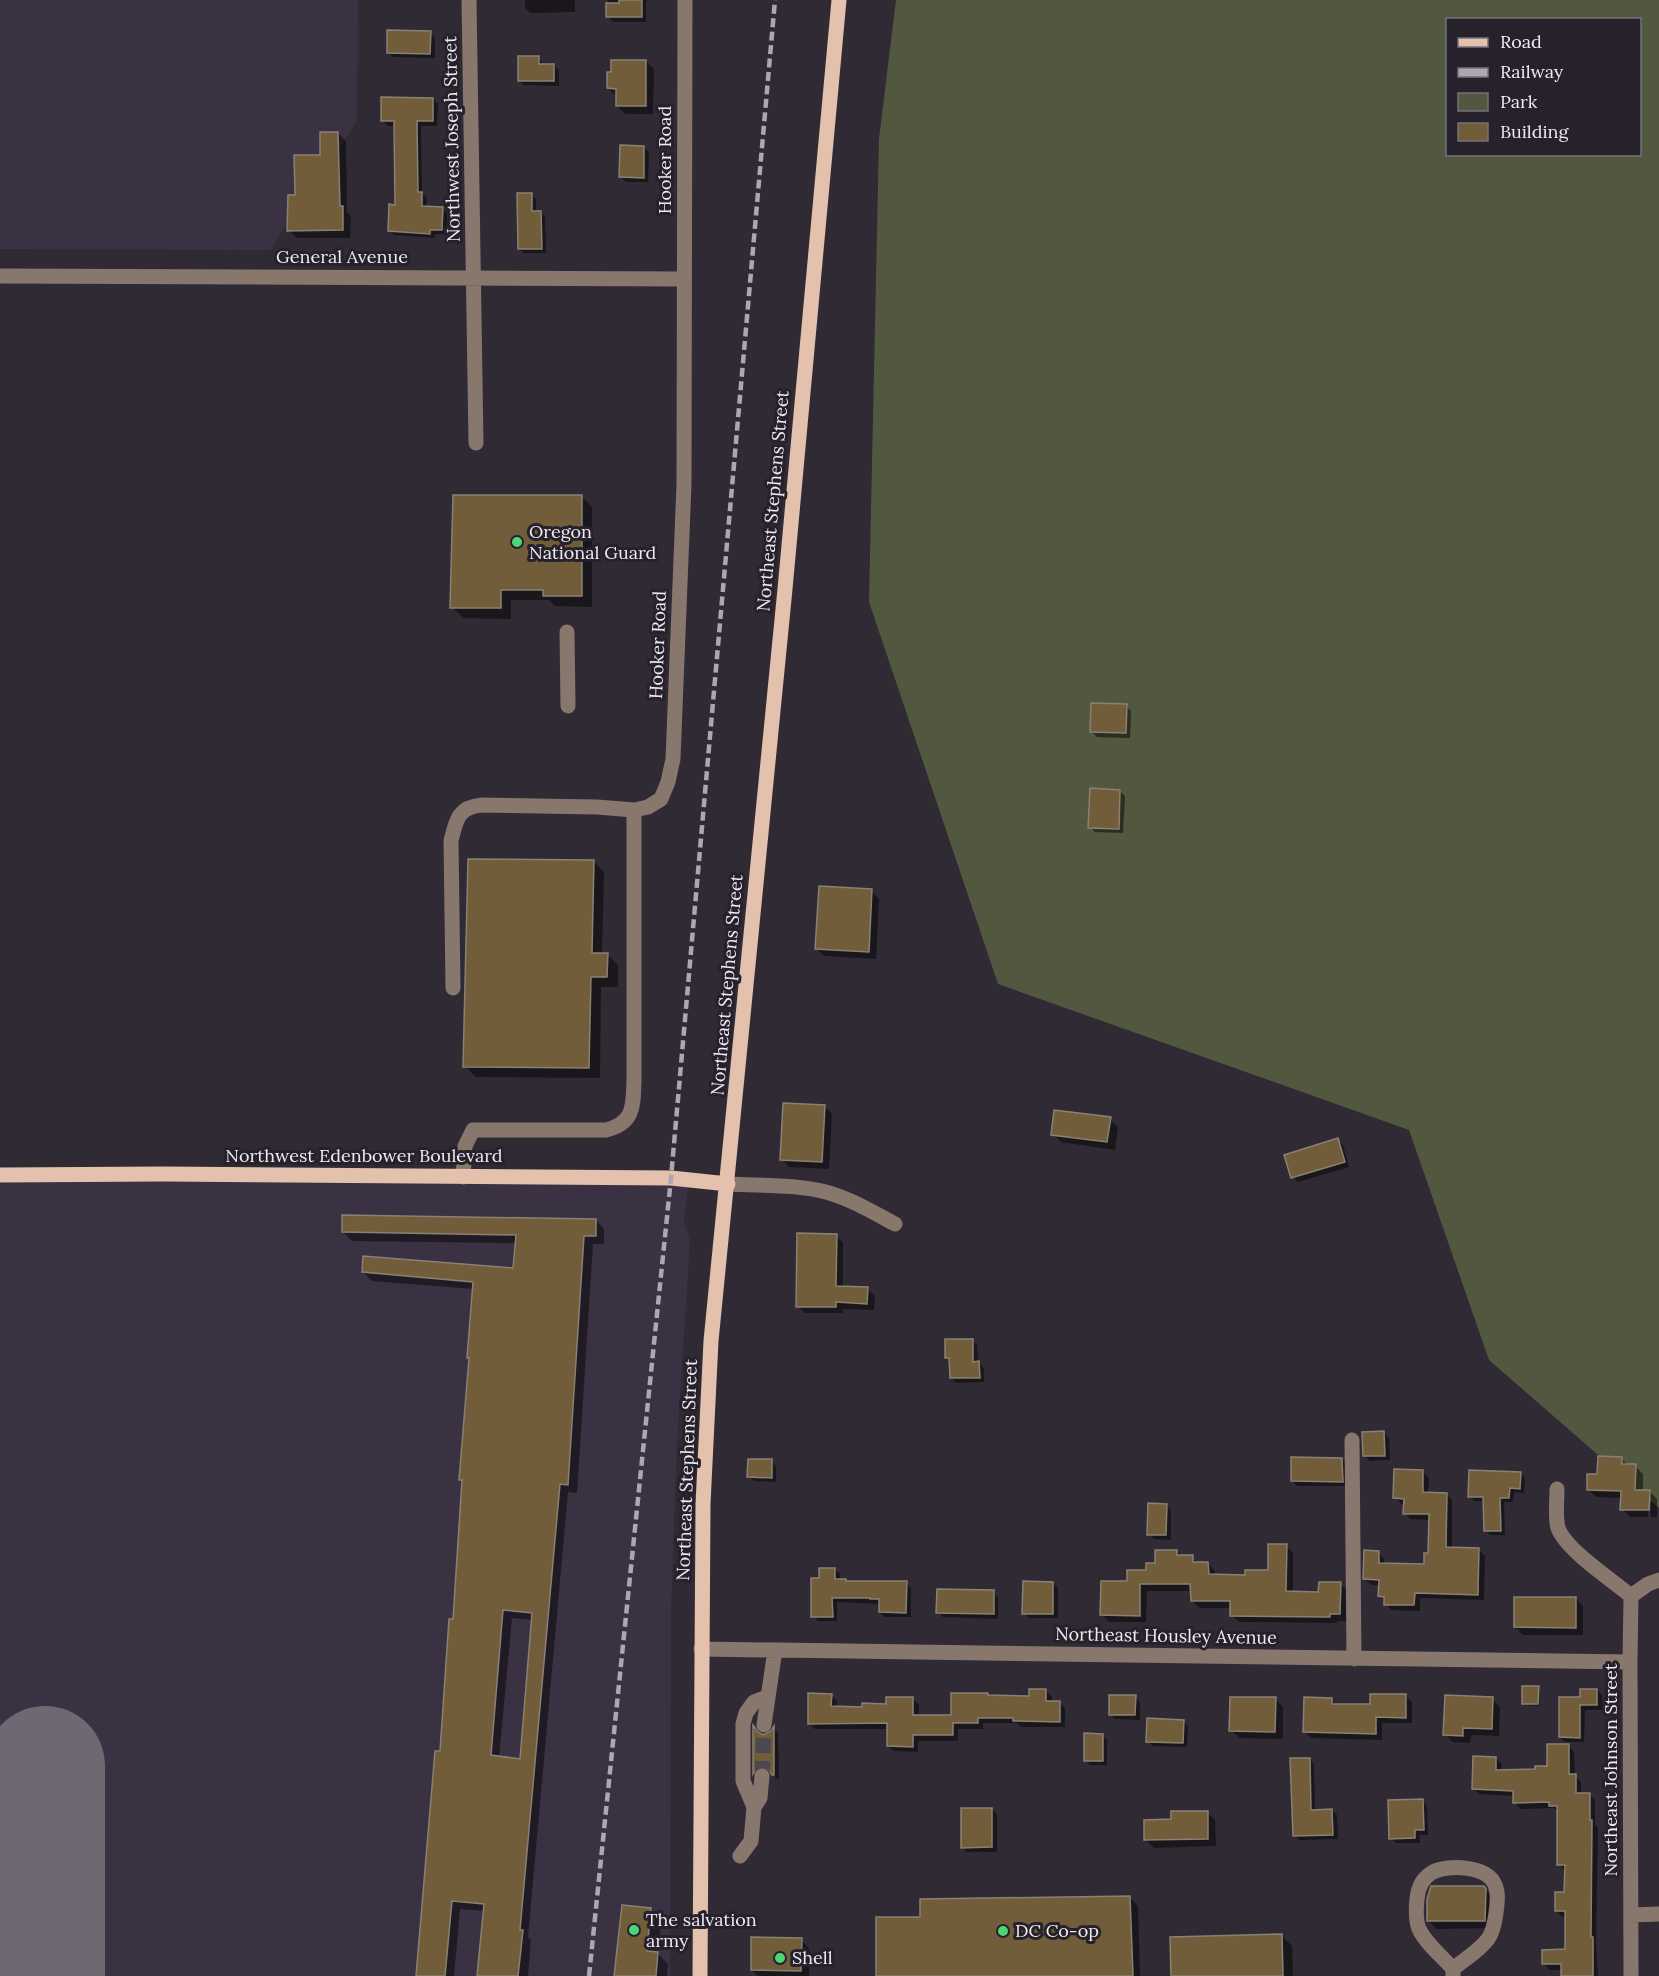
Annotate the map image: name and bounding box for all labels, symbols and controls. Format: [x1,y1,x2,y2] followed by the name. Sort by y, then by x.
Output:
[1446,18,1641,156] legend
[1500,30,1542,53] text: Road
[438,36,465,242] street label: Northwest Joseph Street
[1500,60,1564,83] text: Railway
[1500,90,1538,113] text: Park
[653,106,676,214] street label: Hooker Road
[1500,120,1570,143] text: Building
[276,245,408,268] street label: General Avenue
[751,389,794,613] street label: Northeast Stephens Street
[529,520,657,564] place label: Oregon National Guard
[510,535,524,549] marker: Oregon National Guard
[644,590,671,699] street label: Hooker Road
[705,873,748,1097] street label: Northeast Stephens Street
[225,1144,503,1167] street label: Northwest Edenbower Boulevard
[671,1359,702,1581] street label: Northeast Stephens Street
[1055,1622,1277,1649] street label: Northeast Housley Avenue
[1599,1663,1622,1877] street label: Northeast Johnson Street
[646,1908,757,1952] place label: The salvation army
[1015,1919,1099,1942] place label: DC Co-op
[627,1923,641,1937] marker: The salvation army
[996,1924,1010,1938] marker: DC Co-op
[792,1946,833,1969] place label: Shell
[773,1951,787,1965] marker: Shell

